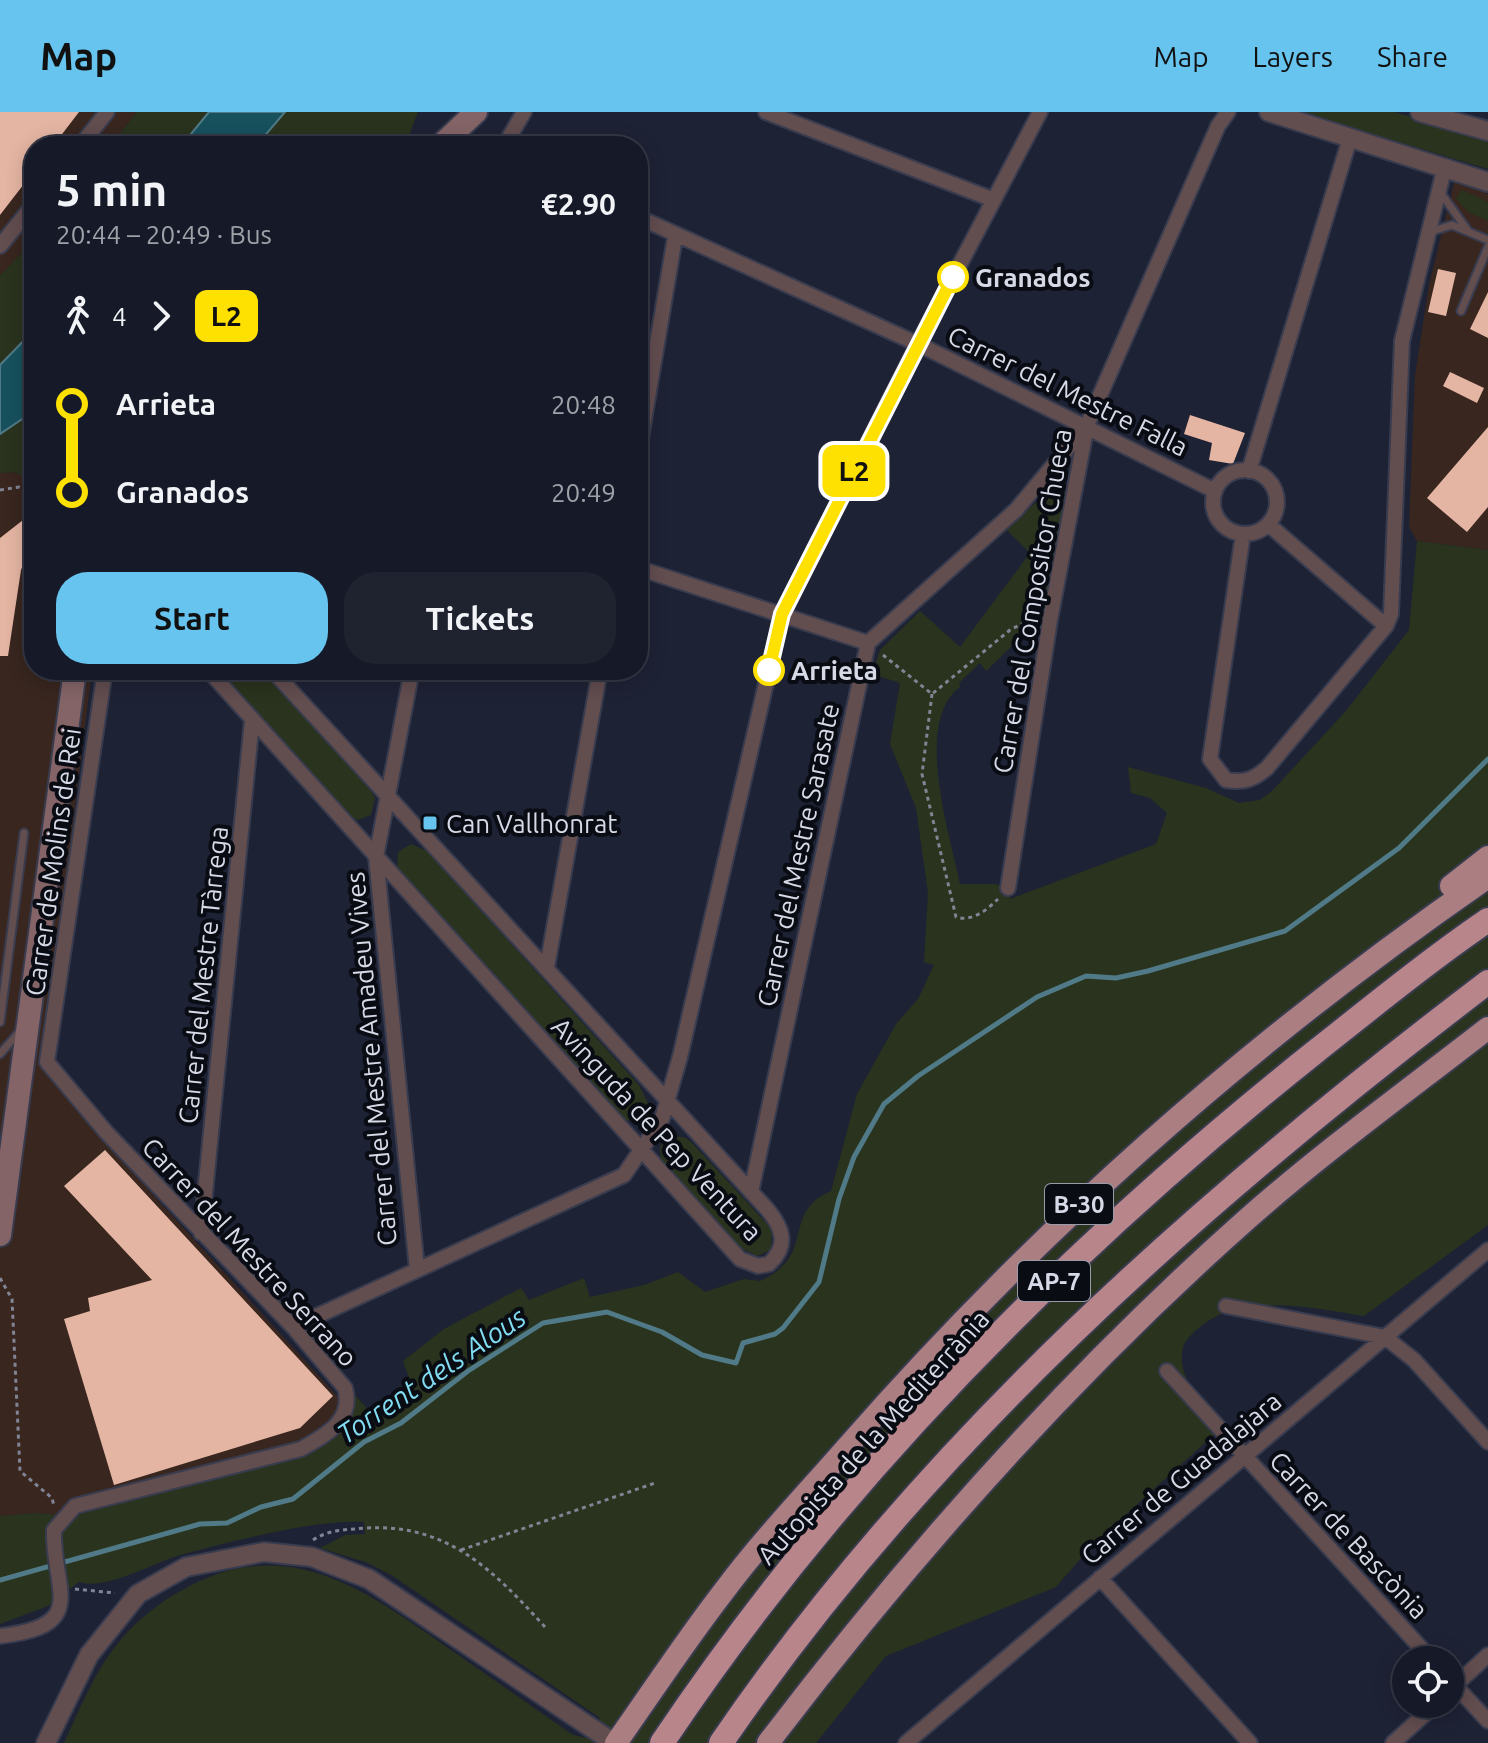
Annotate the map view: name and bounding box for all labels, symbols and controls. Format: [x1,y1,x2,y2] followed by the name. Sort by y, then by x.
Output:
[40,35,117,77] text: Map
[1153,41,1209,72] text: Map
[1253,41,1333,72] text: Layers
[1377,41,1448,72] text: Share
[56,165,167,214] text: 5 min
[541,187,616,221] text: €2.90
[56,220,272,249] text: 20:44 – 20:49 · Bus
[938,262,968,292] marker: Granados
[975,263,1090,292] place label: Granados
[56,294,100,338] icon: walk
[139,294,183,338] icon: forward
[211,300,242,331] text: L2
[112,302,127,331] text: 4
[943,320,1193,462] street label: Carrer del Mestre Falla
[116,387,216,421] text: Arrieta
[551,390,616,419] text: 20:48
[987,426,1077,776] street label: Carrer del Compositor Chueca
[818,445,890,497] line badge: L2
[838,455,870,486] text: L2
[116,475,249,509] text: Granados
[551,478,616,507] text: 20:49
[56,572,328,664] button: Start
[344,572,616,664] button: Tickets
[754,655,784,685] marker: Arrieta
[791,656,878,685] place label: Arrieta
[752,701,844,1009] street label: Carrer del Mestre Sarasate
[20,726,86,998] street label: Carrer de Molins de Rei
[446,809,618,838] place label: Can Vallhonrat
[421,814,439,832] marker: Can Vallhonrat
[173,825,233,1125] street label: Carrer del Mestre Tàrrega
[340,871,402,1247] street label: Carrer del Mestre Amadeu Vives
[546,1012,768,1246] street label: Avinguda de Pep Ventura
[137,1132,363,1372] street label: Carrer del Mestre Serrano
[1045,1184,1113,1224] road number: B-30
[1018,1261,1090,1301] road number: AP-7
[331,1300,531,1449] water label: Torrent dels Alous
[751,1304,995,1570] street label: Autopista de la Mediterrània
[1075,1386,1287,1570] street label: Carrer de Guadalajara
[1264,1446,1434,1624] street label: Carrer de Bascònia
[1392,1646,1464,1718] map controls
[1392,1646,1464,1718] button: locate

